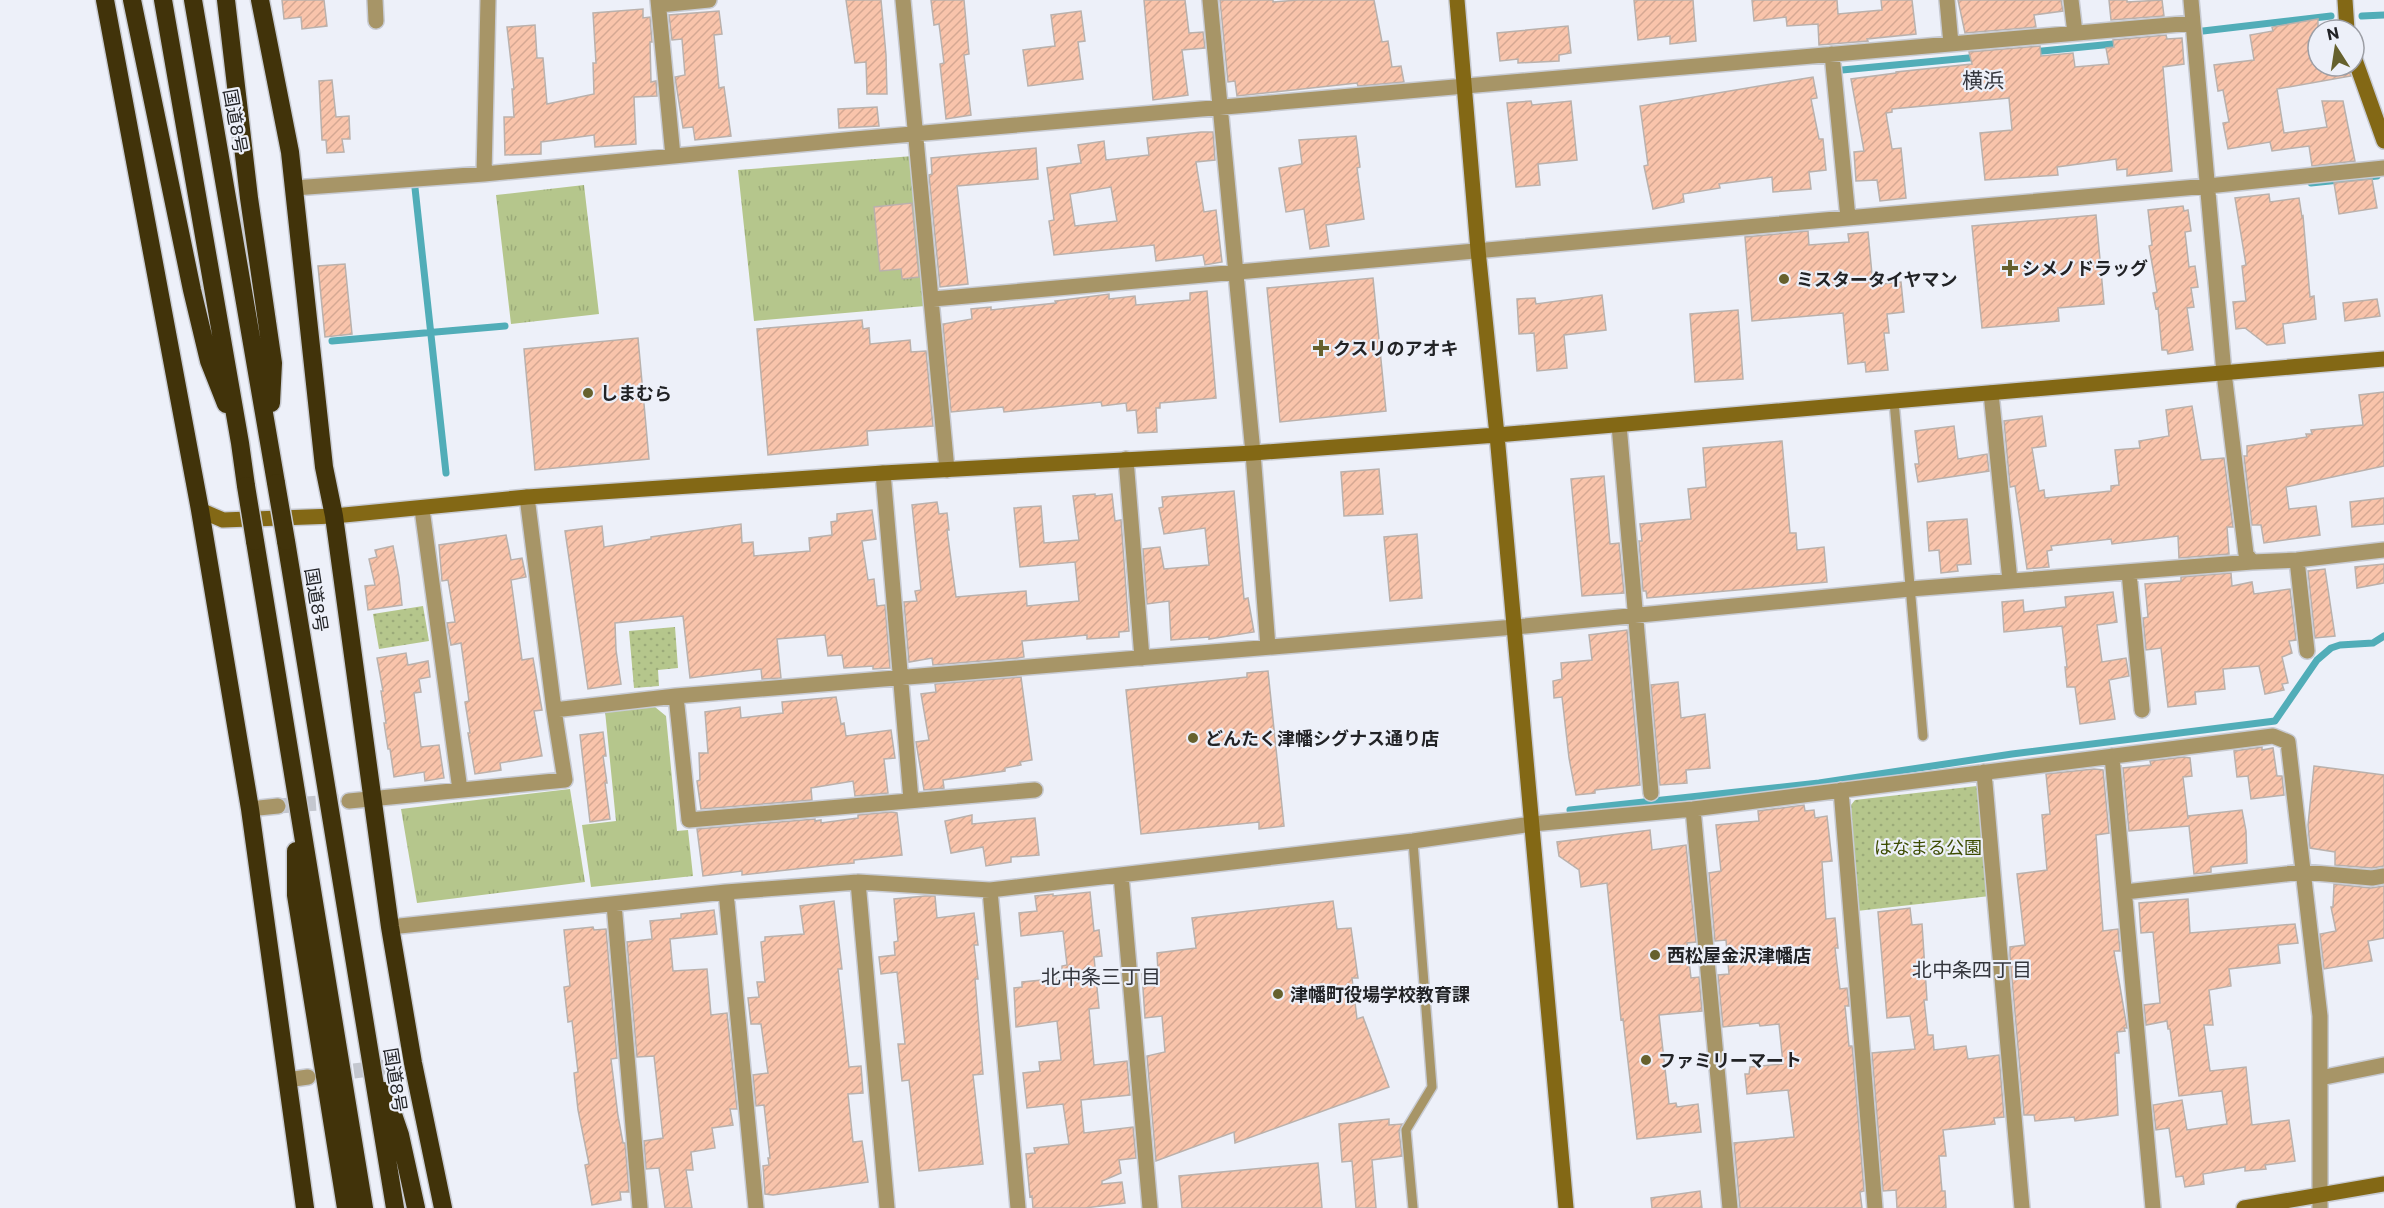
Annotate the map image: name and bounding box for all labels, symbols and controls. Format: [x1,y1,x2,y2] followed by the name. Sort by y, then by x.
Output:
[2306,18,2366,78] north arrow
[2325,22,2341,43] text: N
[1962,67,2004,92] district label: 横浜
[220,87,252,155] street label: 国道8号
[2022,257,2148,279] place label: シメノドラッグ
[2003,261,2017,275] marker: シメノドラッグ
[1796,268,1957,290] place label: ミスタータイヤマン
[1777,272,1791,286] marker: ミスタータイヤマン
[1333,337,1458,359] place label: クスリのアオキ
[1314,341,1328,355] marker: クスリのアオキ
[600,382,672,404] place label: しまむら
[581,386,595,400] marker: しまむら
[301,566,333,634] street label: 国道8号
[1205,727,1439,749] place label: どんたく津幡シグナス通り店
[1186,731,1200,745] marker: どんたく津幡シグナス通り店
[1874,836,1982,858] park label: はなまる公園
[1667,944,1811,966] place label: 西松屋金沢津幡店
[1648,948,1662,962] marker: 西松屋金沢津幡店
[1912,957,2032,981] district label: 北中条四丁目
[1041,964,1161,988] district label: 北中条三丁目
[1290,983,1470,1005] place label: 津幡町役場学校教育課
[1271,987,1285,1001] marker: 津幡町役場学校教育課
[380,1046,412,1114] street label: 国道8号
[1658,1049,1802,1071] place label: ファミリーマート
[1639,1053,1653,1067] marker: ファミリーマート

